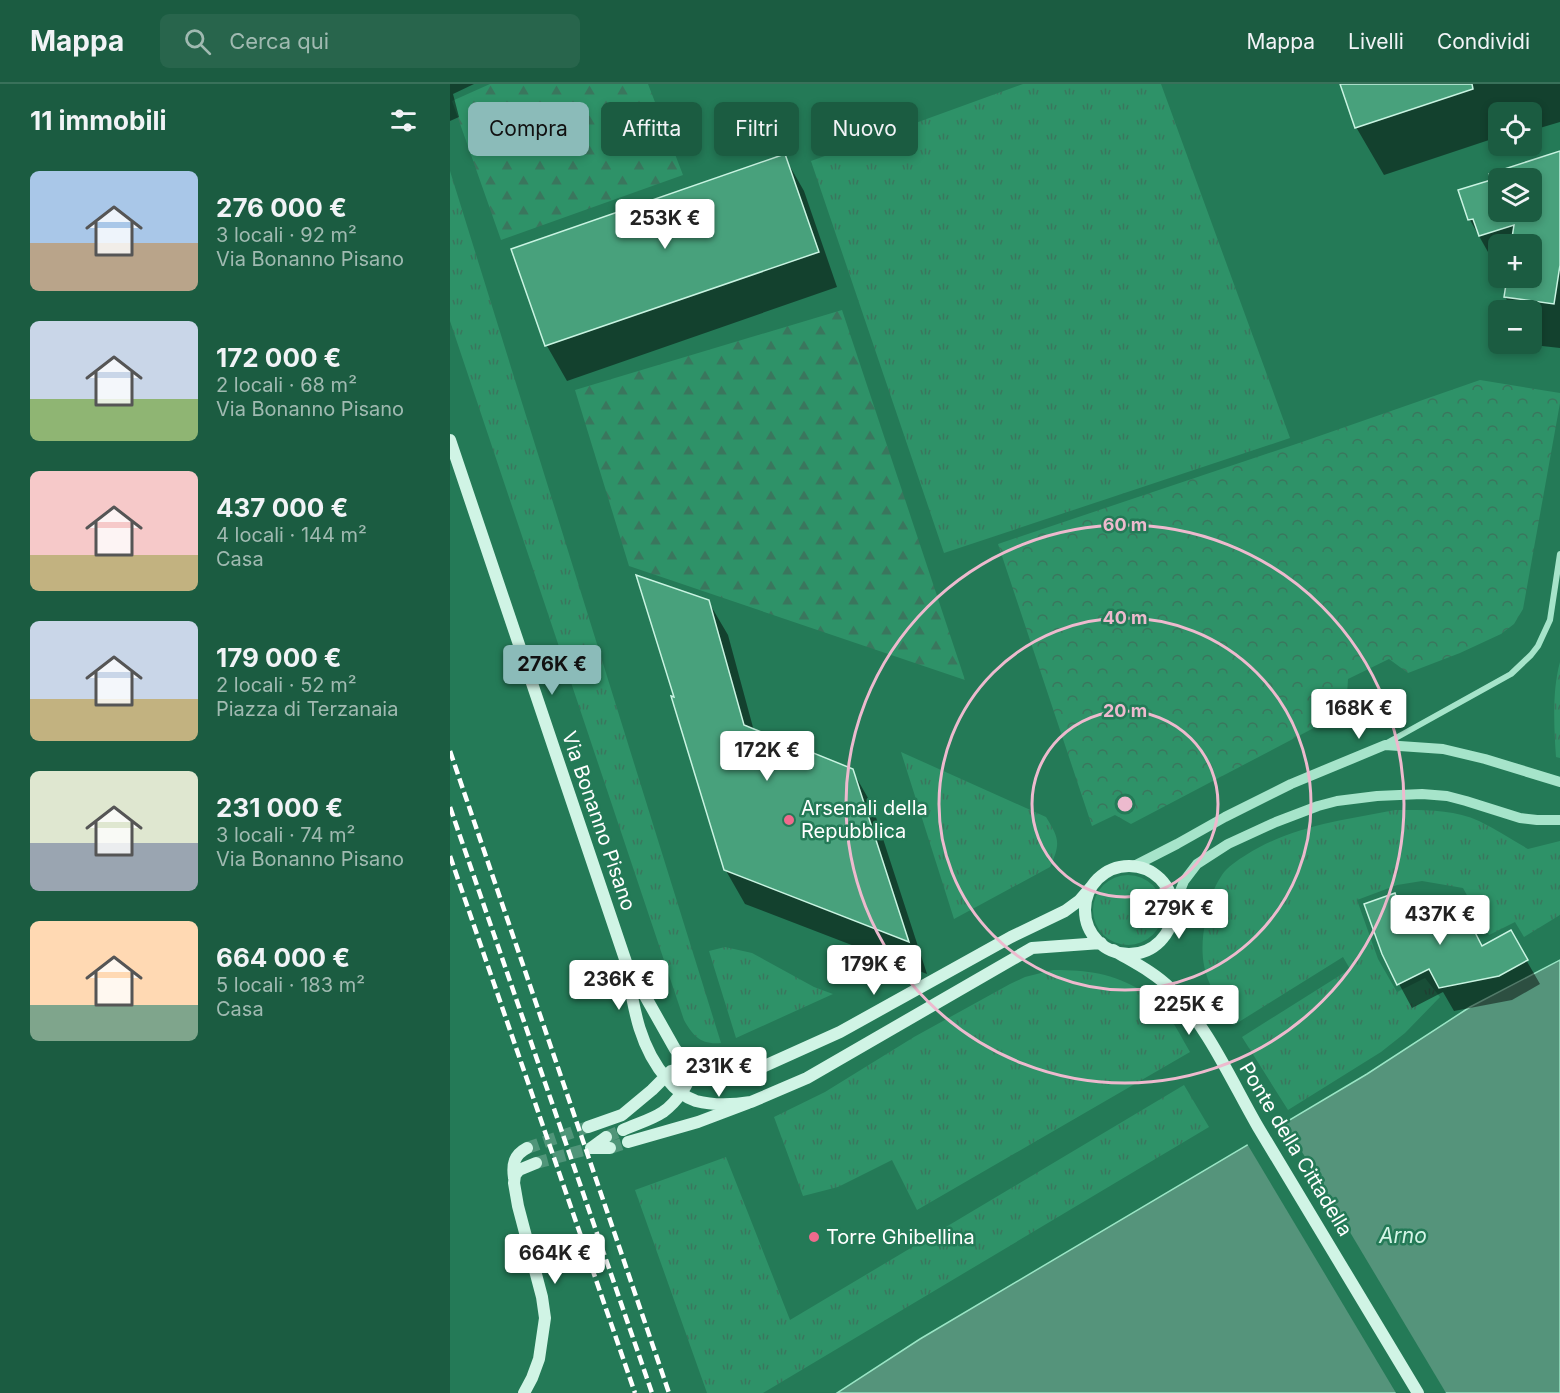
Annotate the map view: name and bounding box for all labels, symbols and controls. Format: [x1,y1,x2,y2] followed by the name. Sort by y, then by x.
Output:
[160,14,580,68] search box
[30,24,124,58] text: Mappa
[181,25,214,58] icon: search
[229,28,329,54] text: Cerca qui
[1247,29,1315,54] text: Mappa
[1348,29,1404,54] text: Livelli
[1437,29,1530,54] text: Condividi
[468,102,589,156] chip: Compra
[601,102,702,156] chip: Affitta
[714,102,799,156] chip: Filtri
[811,102,918,156] chip: Nuovo
[1488,102,1542,354] map controls
[1488,102,1542,156] button: locate
[387,104,420,137] icon: filters
[30,105,167,136] text: 11 immobili
[1488,168,1542,222] button: layers
[216,192,347,223] text: 276 000 €
[78,195,150,267] icon: home
[616,199,714,250] pin: 253K €
[629,206,701,230] text: 253K €
[216,223,357,247] text: 3 locali · 92 m²
[1488,234,1542,288] button: +
[216,247,404,271] text: Via Bonanno Pisano
[1488,300,1542,354] button: −
[216,342,341,373] text: 172 000 €
[78,345,150,417] icon: home
[216,373,357,397] text: 2 locali · 68 m²
[216,397,404,421] text: Via Bonanno Pisano
[216,492,348,523] text: 437 000 €
[78,495,150,567] icon: home
[1103,514,1147,535] text: 60 m
[216,523,367,547] text: 4 locali · 144 m²
[216,547,264,571] text: Casa
[1103,607,1148,628] text: 40 m
[216,642,342,673] text: 179 000 €
[78,645,150,717] icon: home
[503,645,601,696] pin: 276K €
[517,652,587,676] text: 276K €
[216,673,357,697] text: 2 locali · 52 m²
[1310,689,1408,740] pin: 168K €
[1325,696,1393,720] text: 168K €
[216,697,398,721] text: Piazza di Terzanaia
[1103,700,1147,721] text: 20 m
[557,728,641,914] street label: Via Bonanno Pisano
[718,731,816,782] pin: 172K €
[734,738,800,762] text: 172K €
[216,792,343,823] text: 231 000 €
[1115,794,1135,814] centre of rings
[78,795,150,867] icon: home
[801,796,928,843] place label: Arsenali della Repubblica
[782,813,796,827] marker: Arsenali della Repubblica
[216,823,355,847] text: 3 locali · 74 m²
[216,847,404,871] text: Via Bonanno Pisano
[1130,889,1228,940] pin: 279K €
[1391,895,1489,946] pin: 437K €
[1144,896,1214,920] text: 279K €
[1405,902,1475,926] text: 437K €
[216,942,350,973] text: 664 000 €
[78,945,150,1017] icon: home
[825,945,923,996] pin: 179K €
[841,952,907,976] text: 179K €
[570,960,668,1011] pin: 236K €
[583,967,655,991] text: 236K €
[216,973,365,997] text: 5 locali · 183 m²
[1140,985,1238,1036] pin: 225K €
[1154,992,1224,1016] text: 225K €
[216,997,264,1021] text: Casa
[670,1047,768,1098] pin: 231K €
[686,1054,752,1078] text: 231K €
[1235,1058,1357,1240] street label: Ponte della Cittadella
[1378,1223,1427,1248] water label: Arno
[826,1225,975,1249] place label: Torre Ghibellina
[807,1230,821,1244] marker: Torre Ghibellina
[506,1234,604,1285] pin: 664K €
[519,1241,591,1265] text: 664K €

